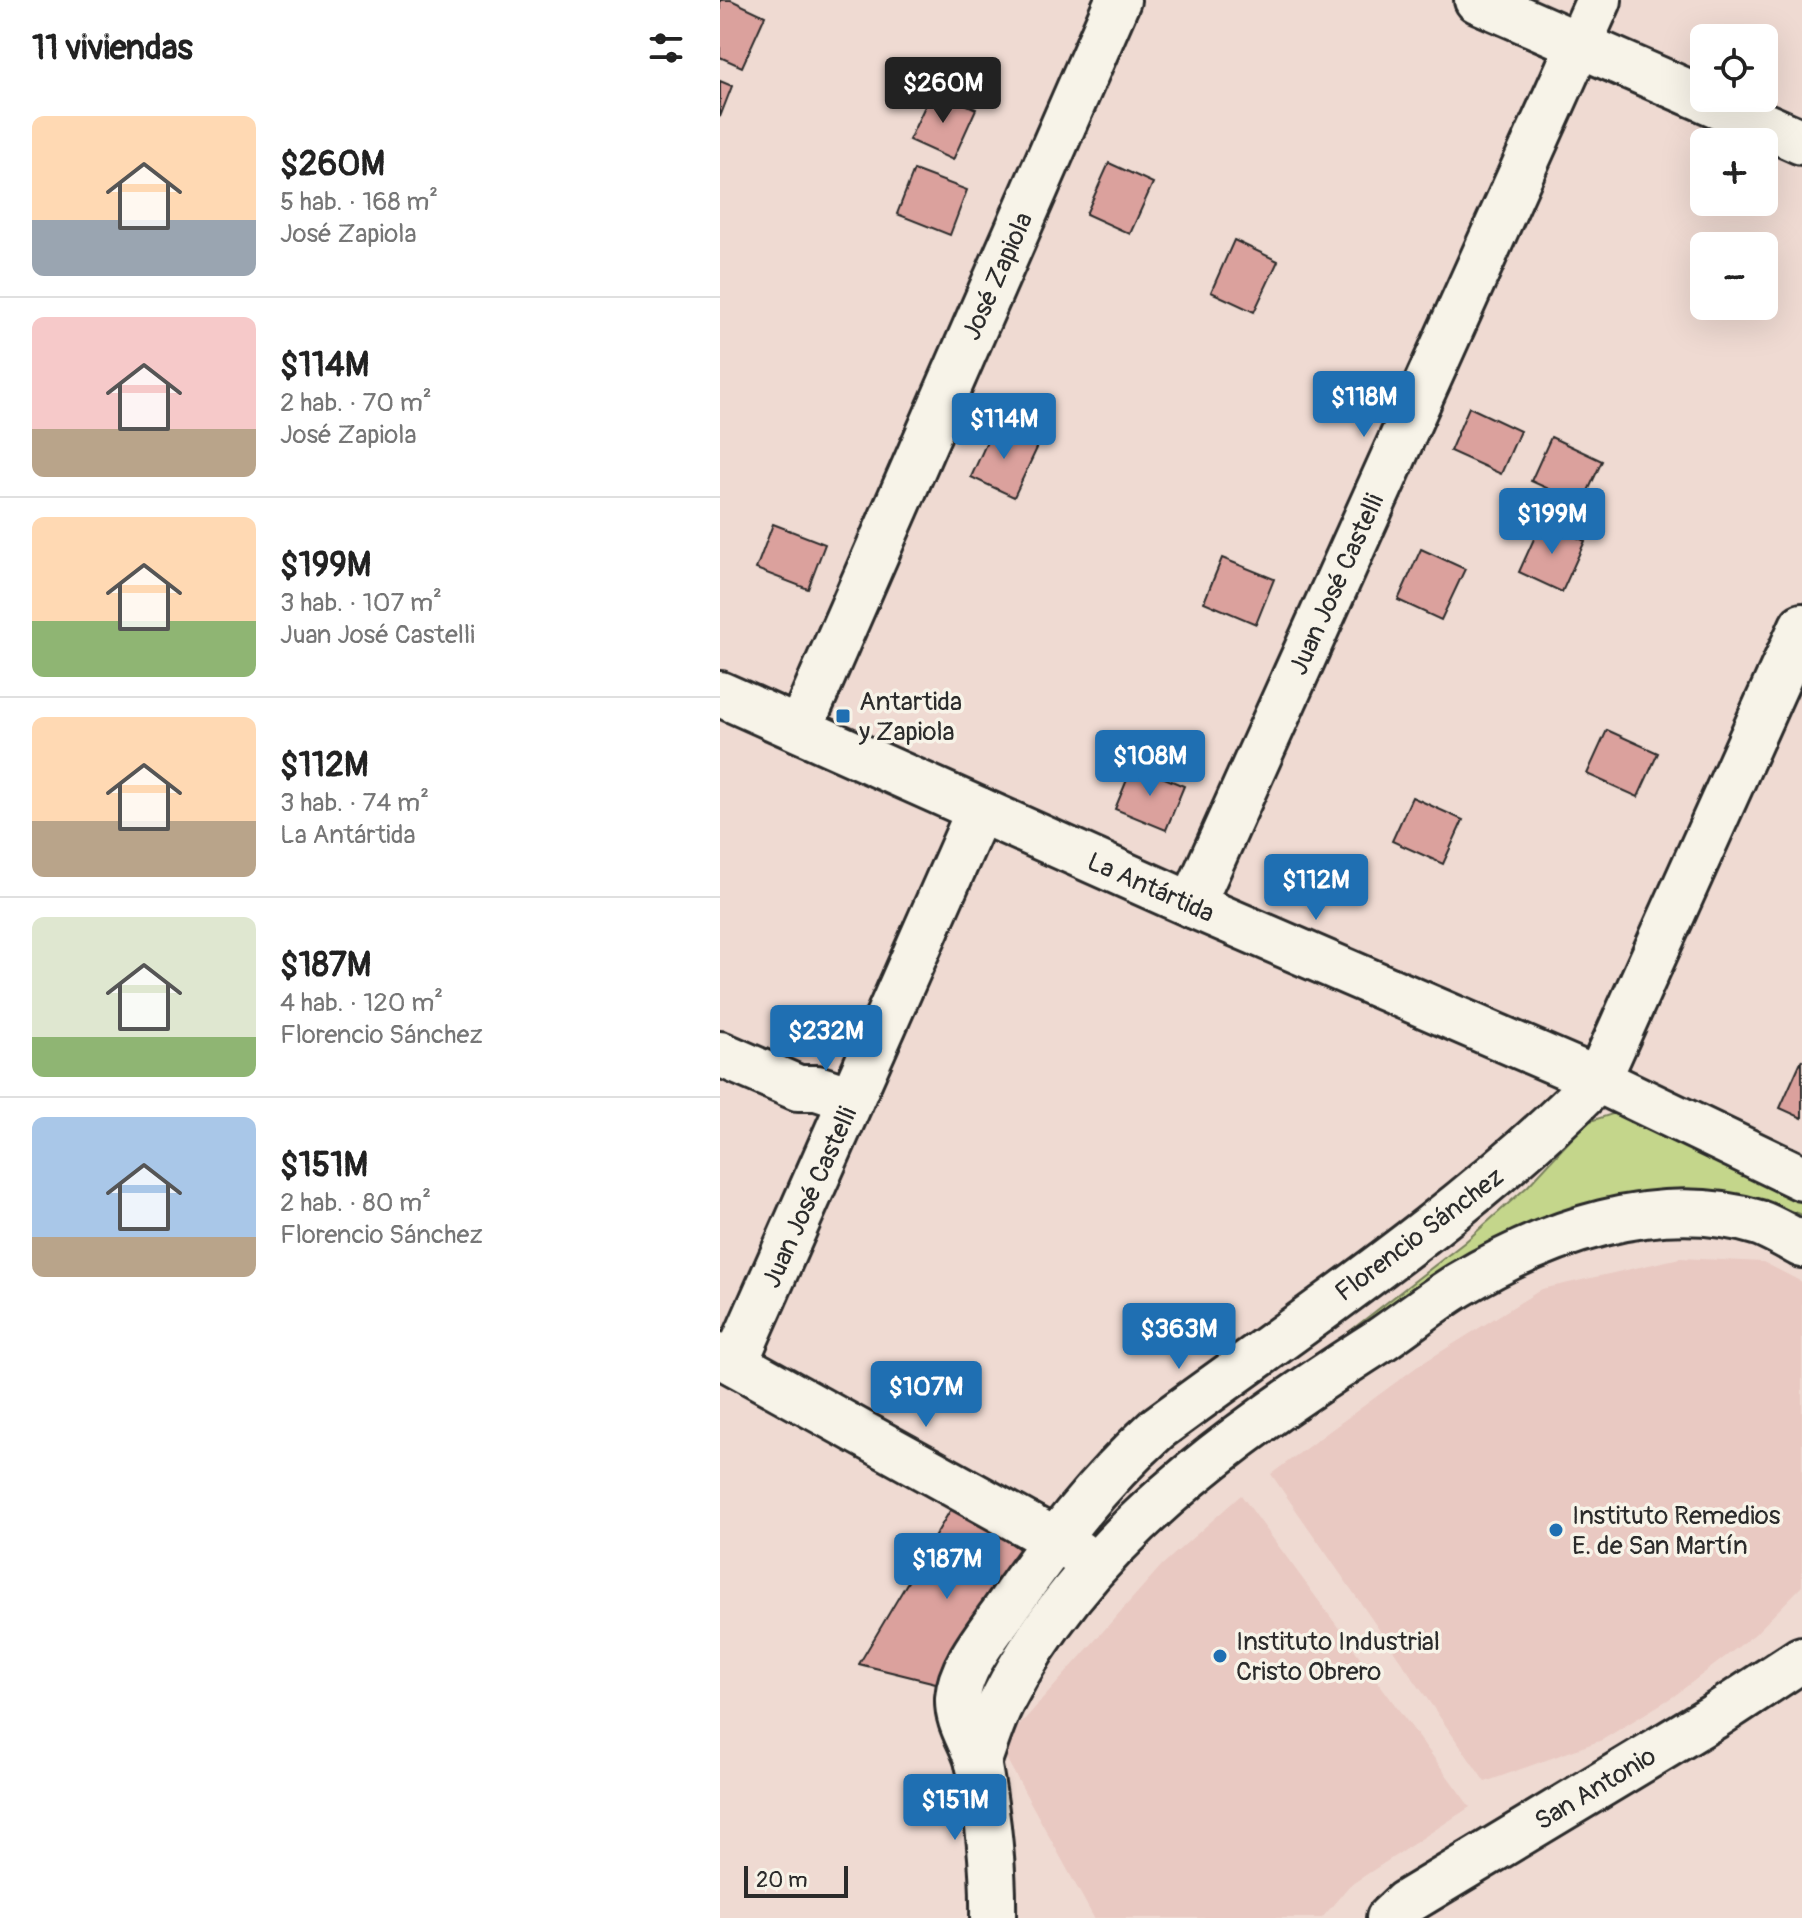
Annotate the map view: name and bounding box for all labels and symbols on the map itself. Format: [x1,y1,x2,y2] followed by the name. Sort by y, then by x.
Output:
[887,57,999,125] pin: $260M
[956,208,1040,345] street label: José Zapiola
[1308,371,1420,439] pin: $118M
[948,393,1060,461] pin: $114M
[1496,488,1608,556] pin: $199M
[1283,489,1391,680] street label: Juan José Castelli
[858,686,962,748] place label: Antartida y Zapiola
[834,707,852,725] marker: Antartida y Zapiola
[1094,730,1206,798] pin: $108M
[1082,846,1219,930] street label: La Antártida
[1260,854,1372,922] pin: $112M
[770,1005,882,1073] pin: $232M
[756,1102,864,1293] street label: Juan José Castelli
[1329,1161,1510,1309] street label: Florencio Sánchez
[1123,1303,1235,1371] pin: $363M
[870,1361,982,1429] pin: $107M
[1572,1500,1781,1562] place label: Instituto Remedios E. de San Martín
[1547,1521,1565,1539] marker: Instituto Remedios E. de San Martín
[891,1533,1003,1601] pin: $187M
[1236,1626,1440,1688] place label: Instituto Industrial Cristo Obrero
[1211,1647,1229,1665] marker: Instituto Industrial Cristo Obrero
[1529,1740,1662,1838] street label: San Antonio
[899,1774,1011,1842] pin: $151M
[744,1862,848,1898] scale bar

